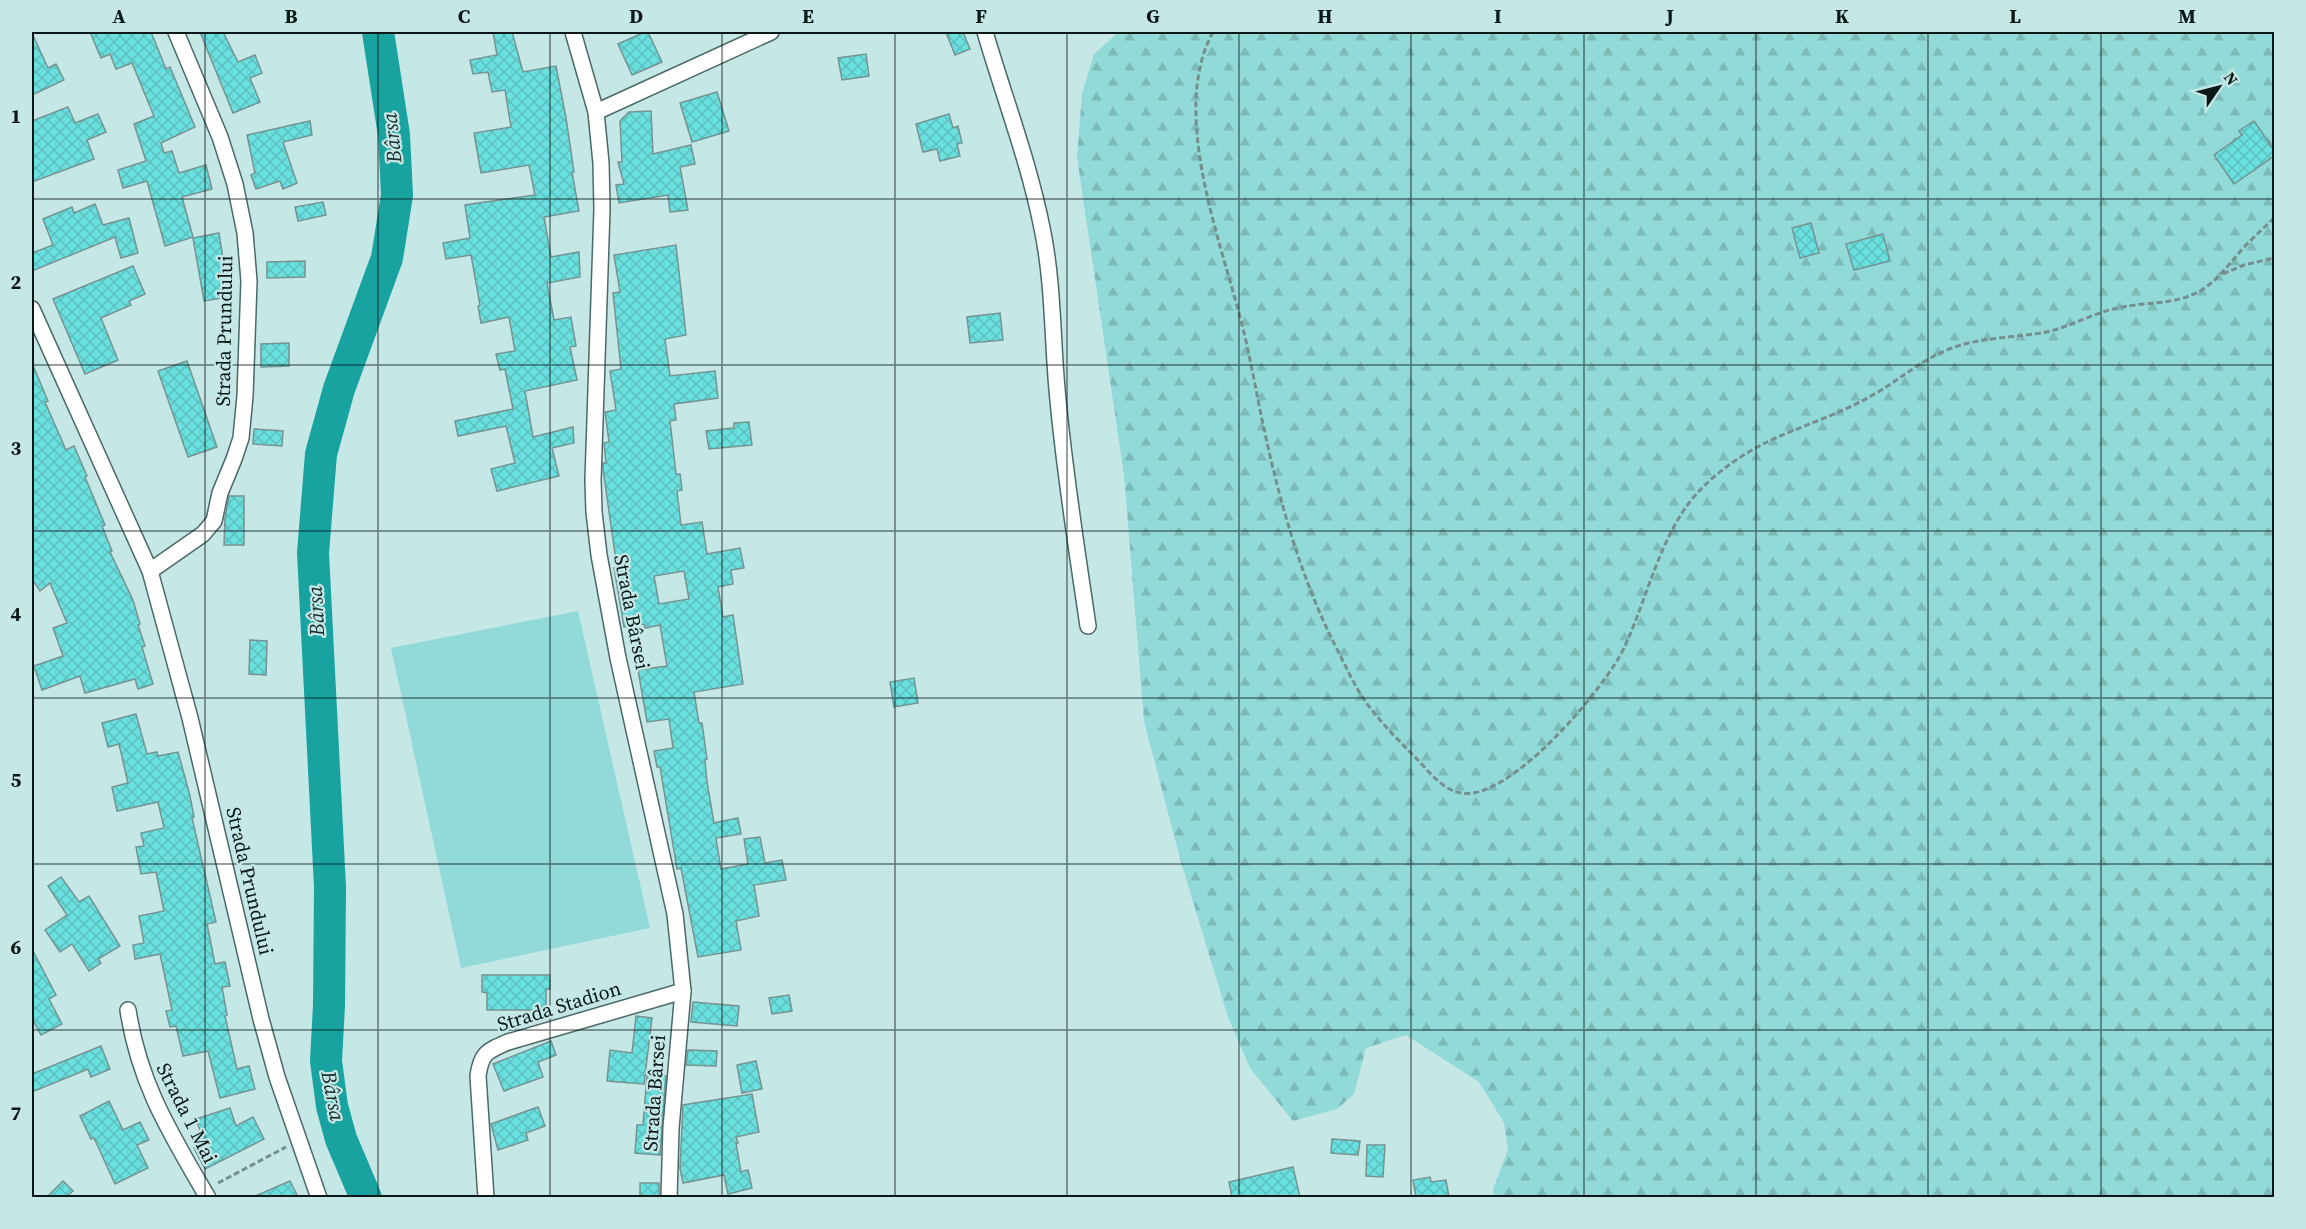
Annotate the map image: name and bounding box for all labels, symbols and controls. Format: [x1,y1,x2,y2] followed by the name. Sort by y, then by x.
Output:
[112,2,126,30] text: A
[284,2,298,30] text: B
[458,2,470,30] text: C
[629,2,643,30] text: D
[802,2,814,30] text: E
[975,2,987,30] text: F
[1146,2,1160,30] text: G
[1317,2,1333,30] text: H
[1494,2,1502,30] text: I
[1664,2,1674,30] text: J
[1835,2,1849,30] text: K
[2009,2,2021,30] text: L
[2178,2,2196,30] text: M
[2189,57,2249,117] north arrow
[2219,67,2244,90] text: N
[11,102,21,130] text: 1
[374,111,409,166] water label: Bârsa
[209,255,239,407] street label: Strada Prundului
[11,268,22,296] text: 2
[11,434,22,462] text: 3
[607,552,657,672] street label: Strada Bârsei
[300,585,331,638] water label: Bârsa
[11,600,22,628] text: 4
[11,766,22,794] text: 5
[219,804,281,958] street label: Strada Prundului
[11,933,22,961] text: 6
[494,974,624,1038] street label: Strada Stadion
[636,1034,672,1152] street label: Strada Bârsei
[150,1058,224,1168] street label: Strada 1 Mai
[314,1067,353,1123] water label: Bârsa
[11,1099,22,1127] text: 7

